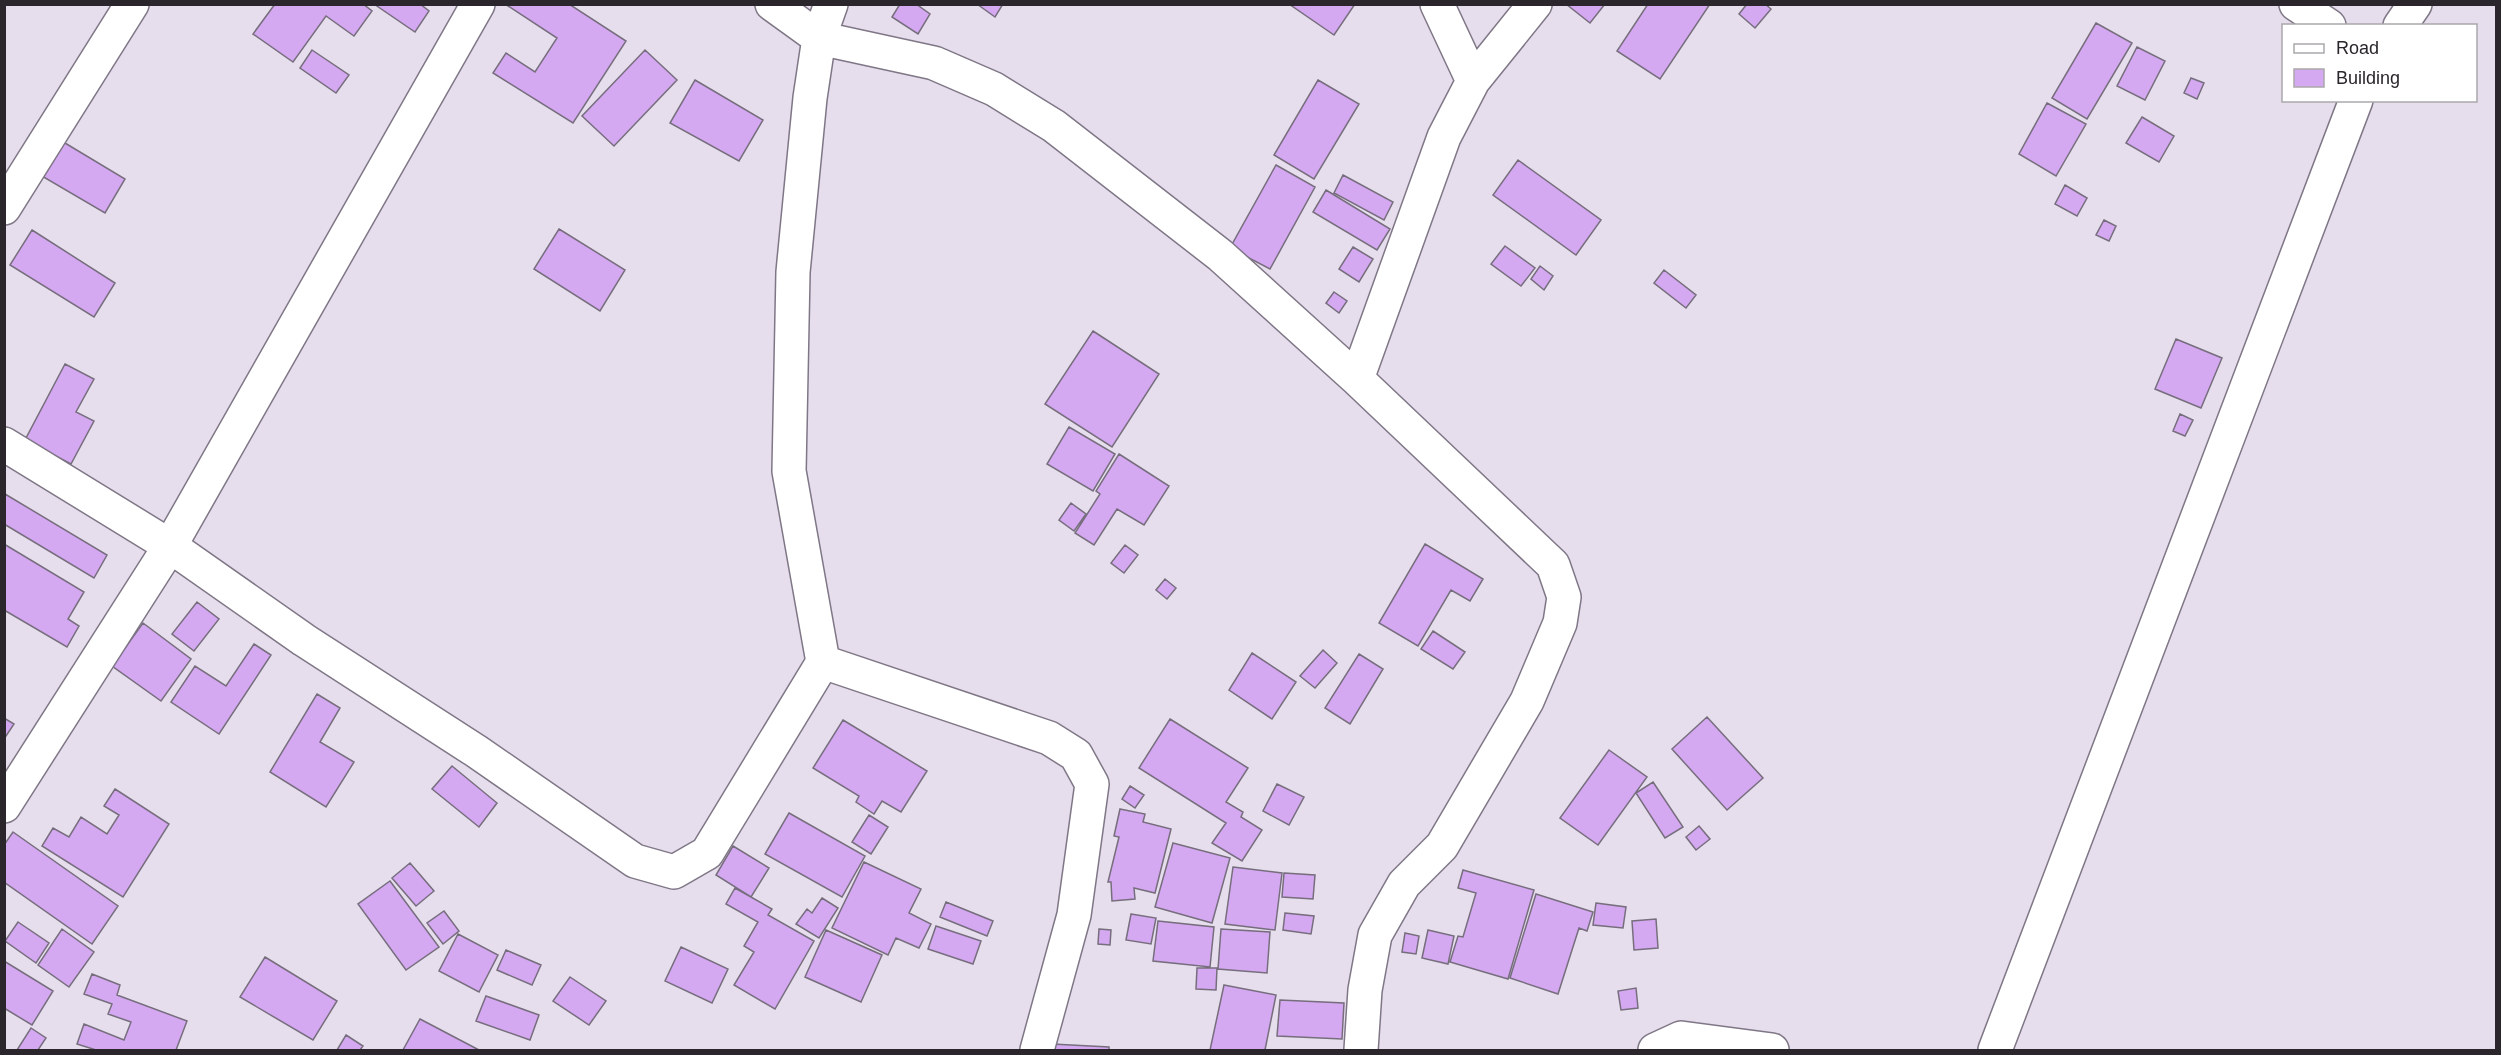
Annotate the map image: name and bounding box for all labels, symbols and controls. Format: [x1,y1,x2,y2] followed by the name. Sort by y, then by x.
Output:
[2282,24,2477,102] legend
[2336,38,2379,58] text: Road
[2336,68,2400,88] text: Building

